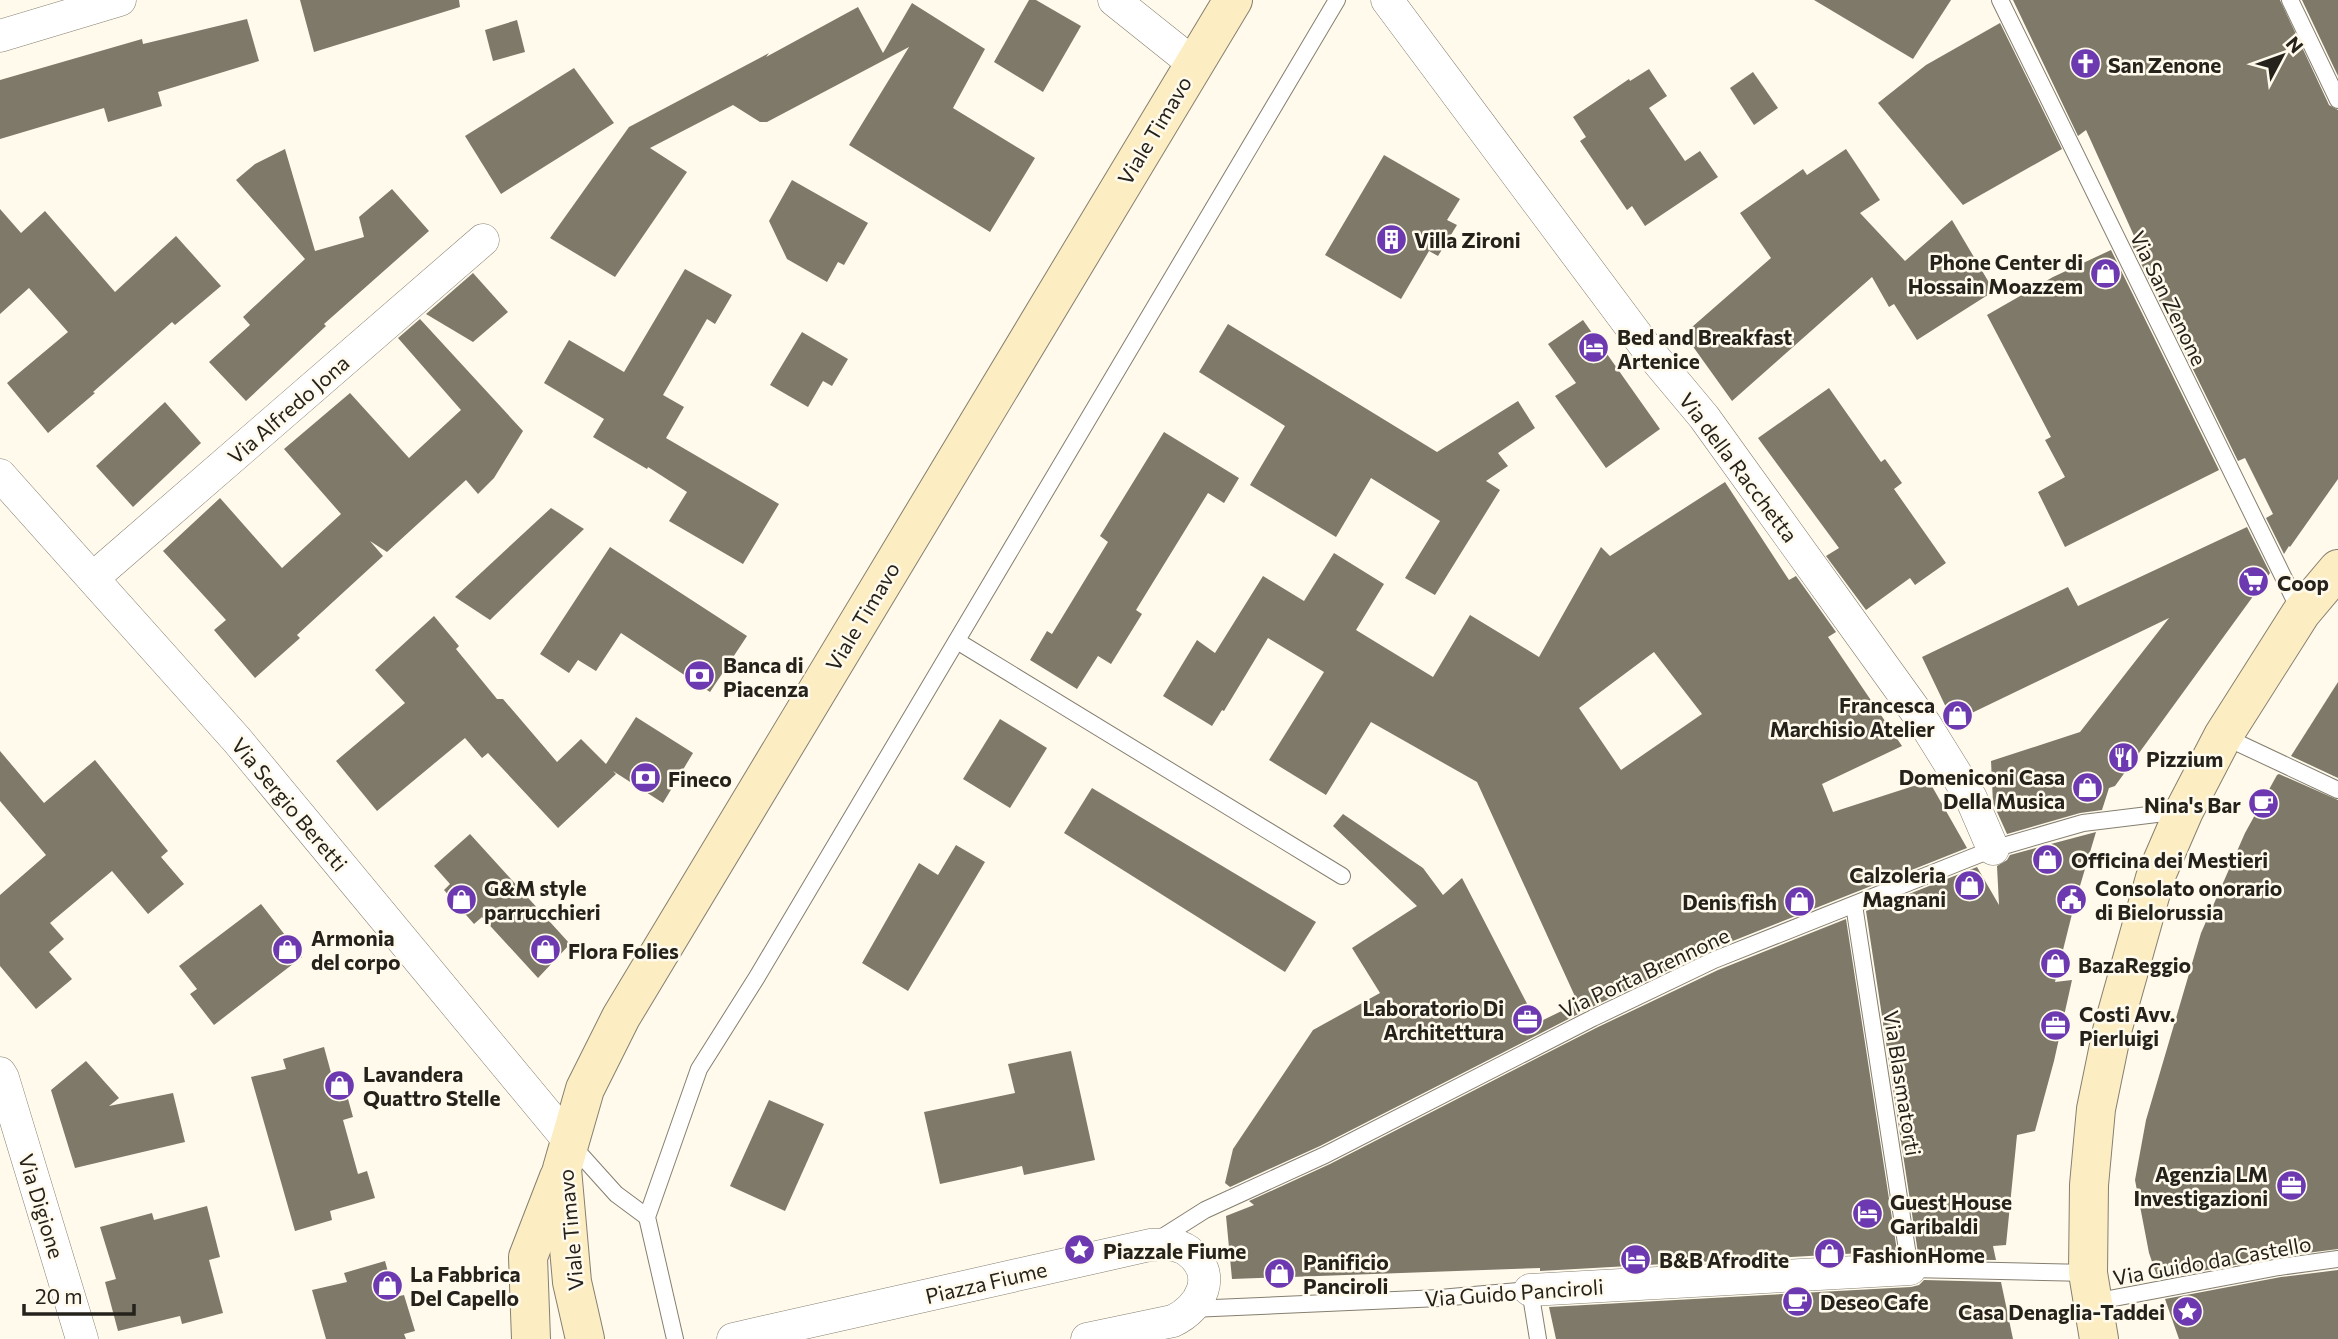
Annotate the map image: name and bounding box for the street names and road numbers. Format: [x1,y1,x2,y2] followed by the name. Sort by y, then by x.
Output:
[1112,71,1196,189] street label: Viale Timavo
[2126,226,2212,370] street label: Via San Zenone
[222,350,354,468] street label: Via Alfredo Jona
[1675,387,1803,547] street label: Via della Racchetta
[820,557,904,675] street label: Viale Timavo
[227,732,353,876] street label: Via Sergio Beretti
[1555,922,1733,1022] street label: Via Porta Brennone
[1879,1008,1927,1158] street label: Via Blasmatorti
[14,1151,70,1261] street label: Via Digione
[552,1168,588,1292] street label: Viale Timavo
[2111,1230,2313,1290] street label: Via Guido da Castello
[923,1256,1049,1308] street label: Piazza Fiume
[1424,1273,1604,1311] street label: Via Guido Panciroli

